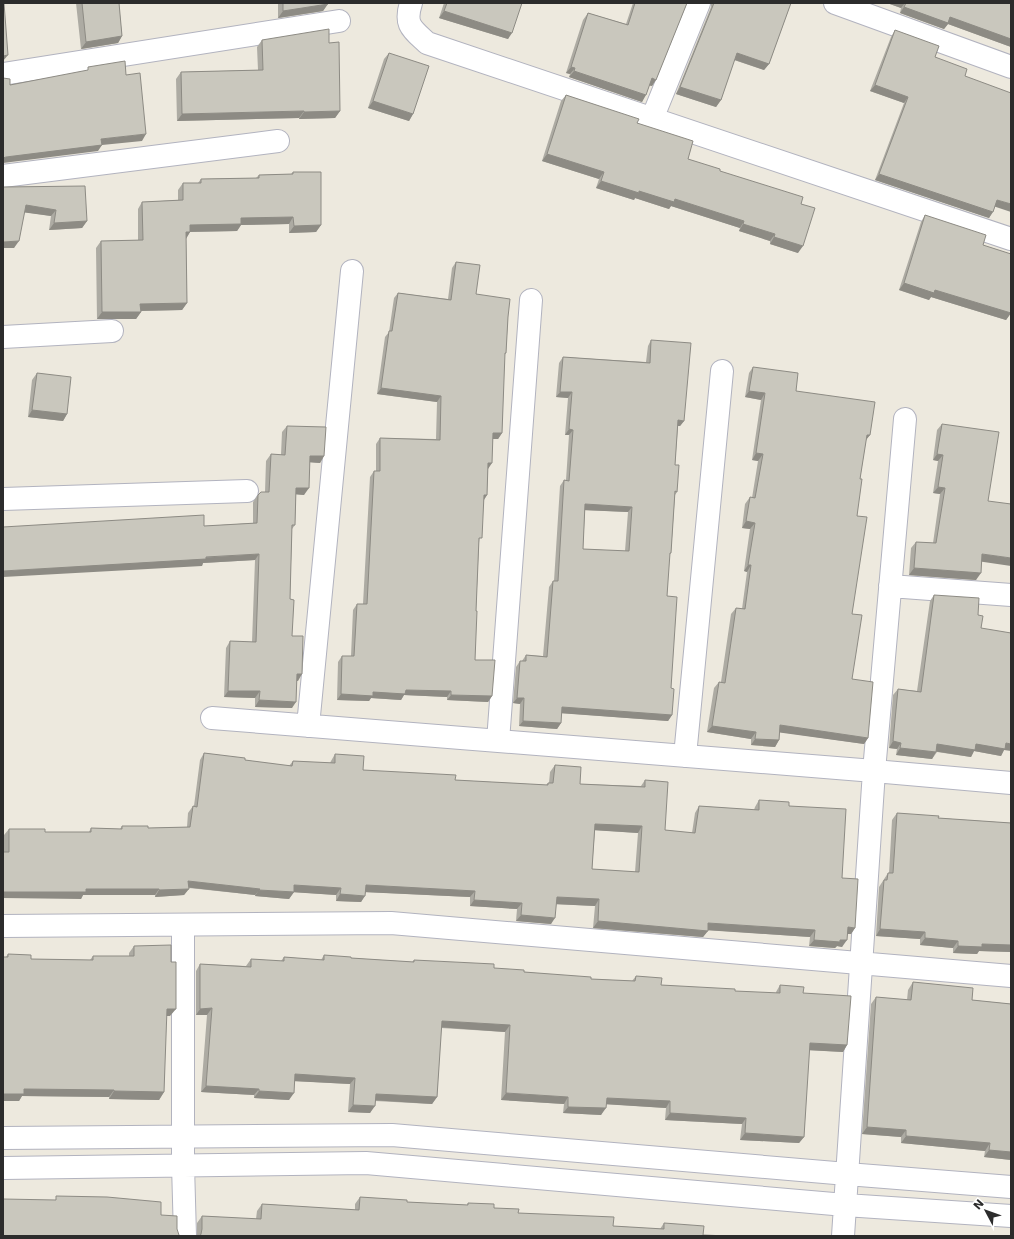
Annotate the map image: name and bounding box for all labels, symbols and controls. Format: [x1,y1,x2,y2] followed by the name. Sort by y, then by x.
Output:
[966,1191,1006,1231] north arrow
[971,1197,987,1213] text: N

